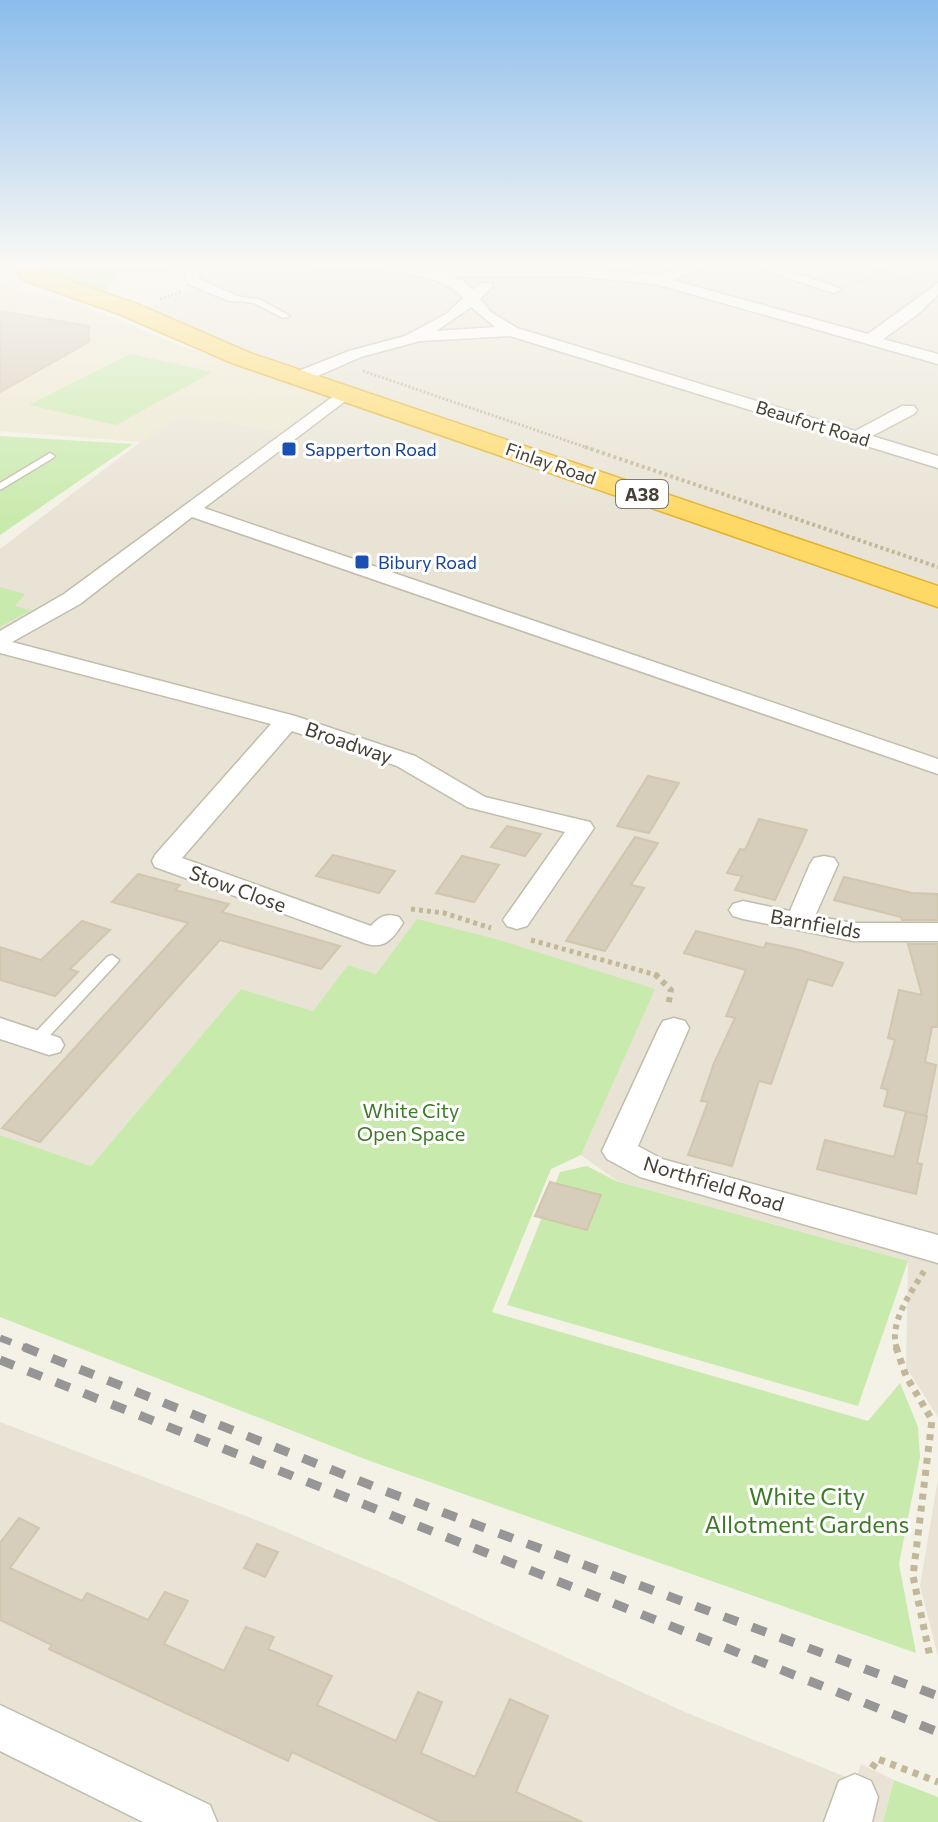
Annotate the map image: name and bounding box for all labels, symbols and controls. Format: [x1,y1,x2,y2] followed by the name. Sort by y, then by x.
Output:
[753,395,873,451] street label: Beaufort Road
[503,437,599,489] street label: Finlay Road
[305,438,437,460] place label: Sapperton Road
[280,440,298,458] marker: Sapperton Road
[616,480,668,508] road number: A38
[378,551,477,573] place label: Bibury Road
[353,553,371,571] marker: Bibury Road
[302,716,396,768] street label: Broadway
[186,859,290,917] street label: Stow Close
[769,903,863,943] street label: Barnfields
[357,1098,465,1145] park label: White City Open Space
[641,1150,787,1216] street label: Northfield Road
[704,1481,910,1538] park label: White City Allotment Gardens

